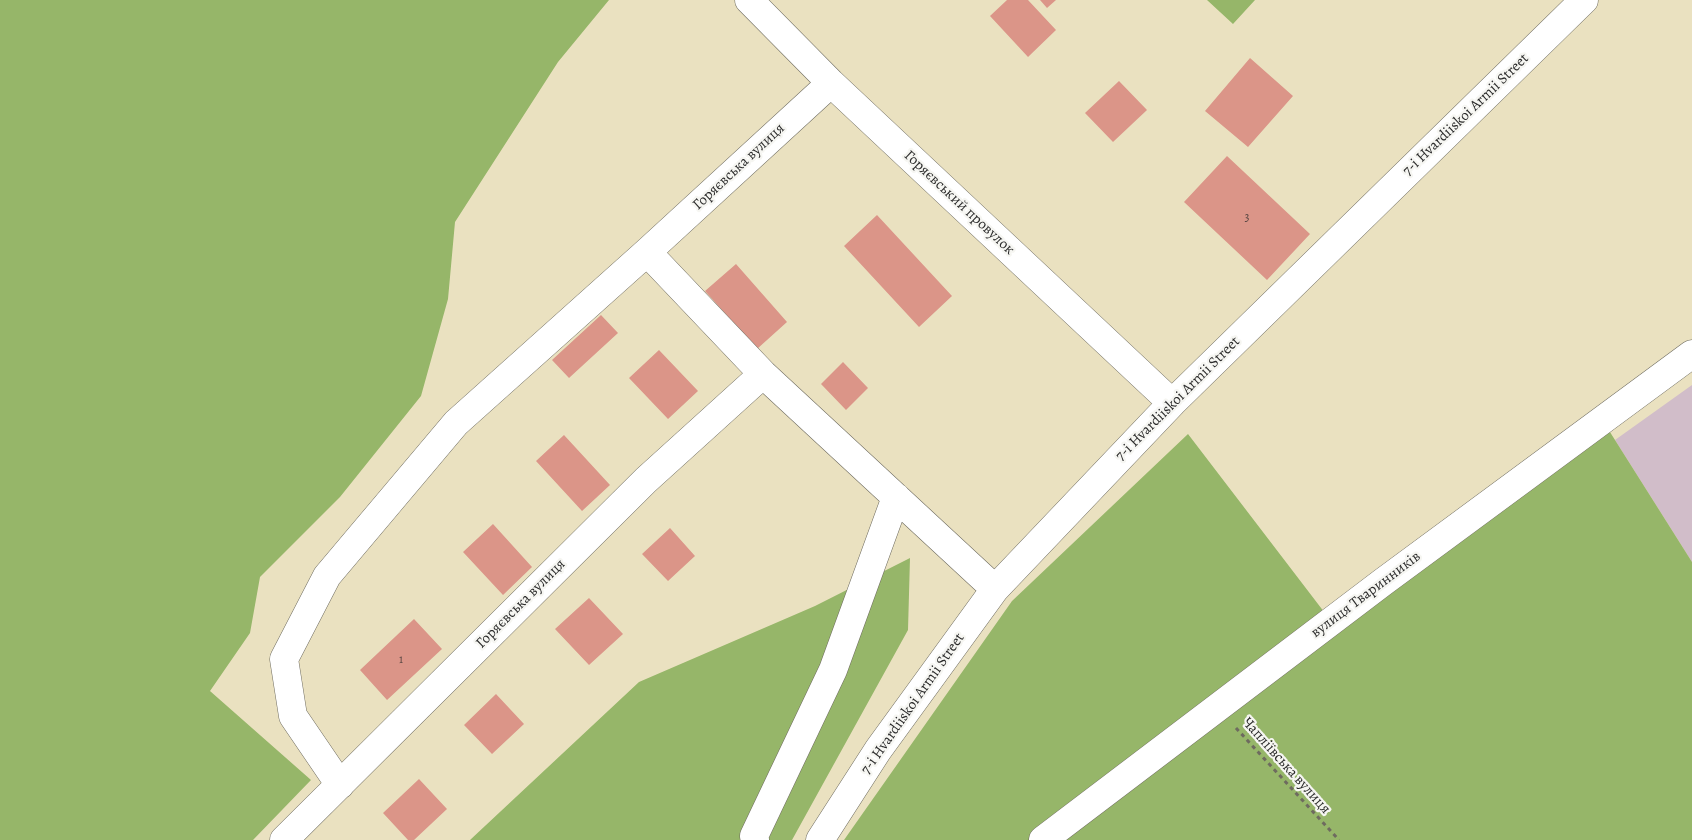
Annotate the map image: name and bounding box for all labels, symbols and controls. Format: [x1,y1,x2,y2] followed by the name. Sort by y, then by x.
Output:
[1399,50,1533,180] street label: 7-i Hvardiiskoi Armii Street
[689,120,789,214] street label: Горяєвська вулиця
[900,147,1018,259] street label: Горяєвський провулок
[1245,211,1249,225] house number: 3
[1112,333,1244,465] street label: 7-i Hvardiiskoi Armii Street
[1308,548,1424,642] street label: вулиця Тваринників
[473,556,569,652] street label: Горяєвська вулиця
[857,630,969,778] street label: 7-i Hvardiiskoi Armii Street
[399,653,403,667] house number: 1
[1238,714,1334,818] street label: Чапліївська вулиця

